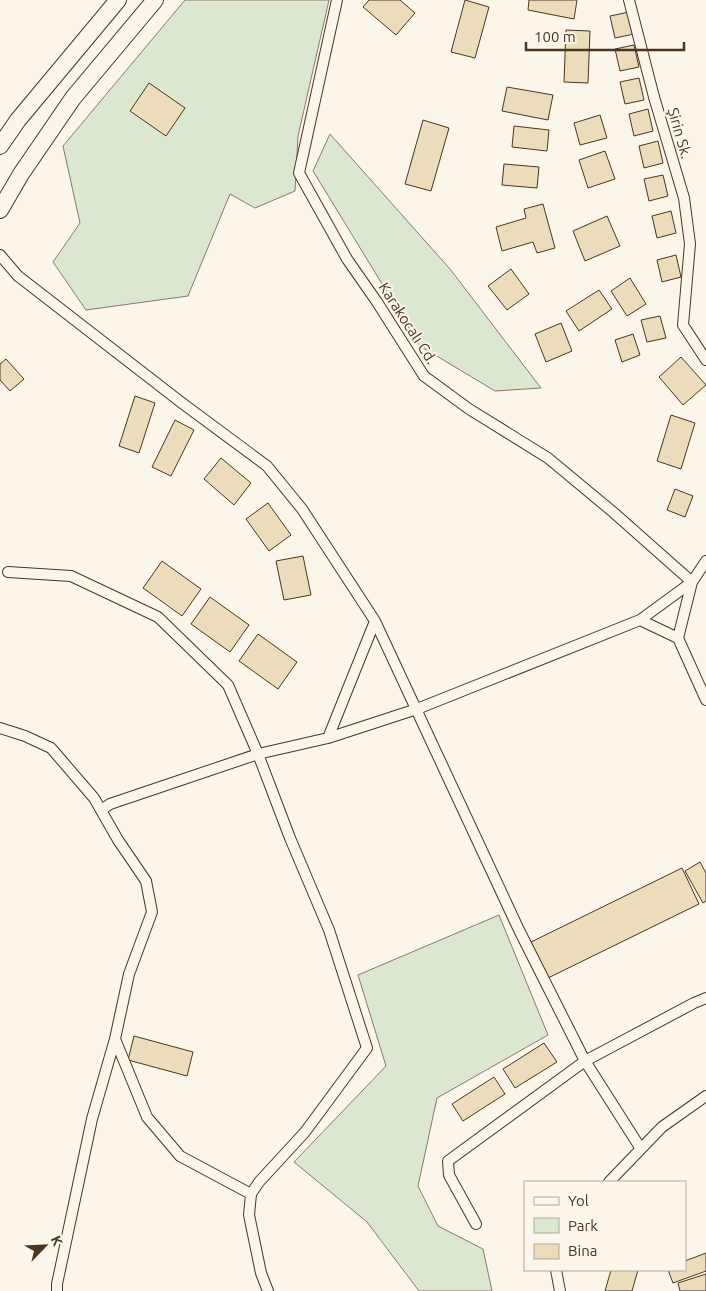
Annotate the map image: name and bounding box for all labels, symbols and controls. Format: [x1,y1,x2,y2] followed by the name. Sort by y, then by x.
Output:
[526,20,684,52] scale bar
[534,28,576,45] text: 100 m
[665,106,695,160] street label: Şirin Sk.
[375,279,441,367] street label: Karakocalı Cd.
[524,1181,686,1271] legend
[568,1192,589,1209] text: Yol
[568,1217,598,1234] text: Park
[20,1221,70,1271] north arrow
[48,1233,66,1249] text: K
[568,1242,597,1259] text: Bina

